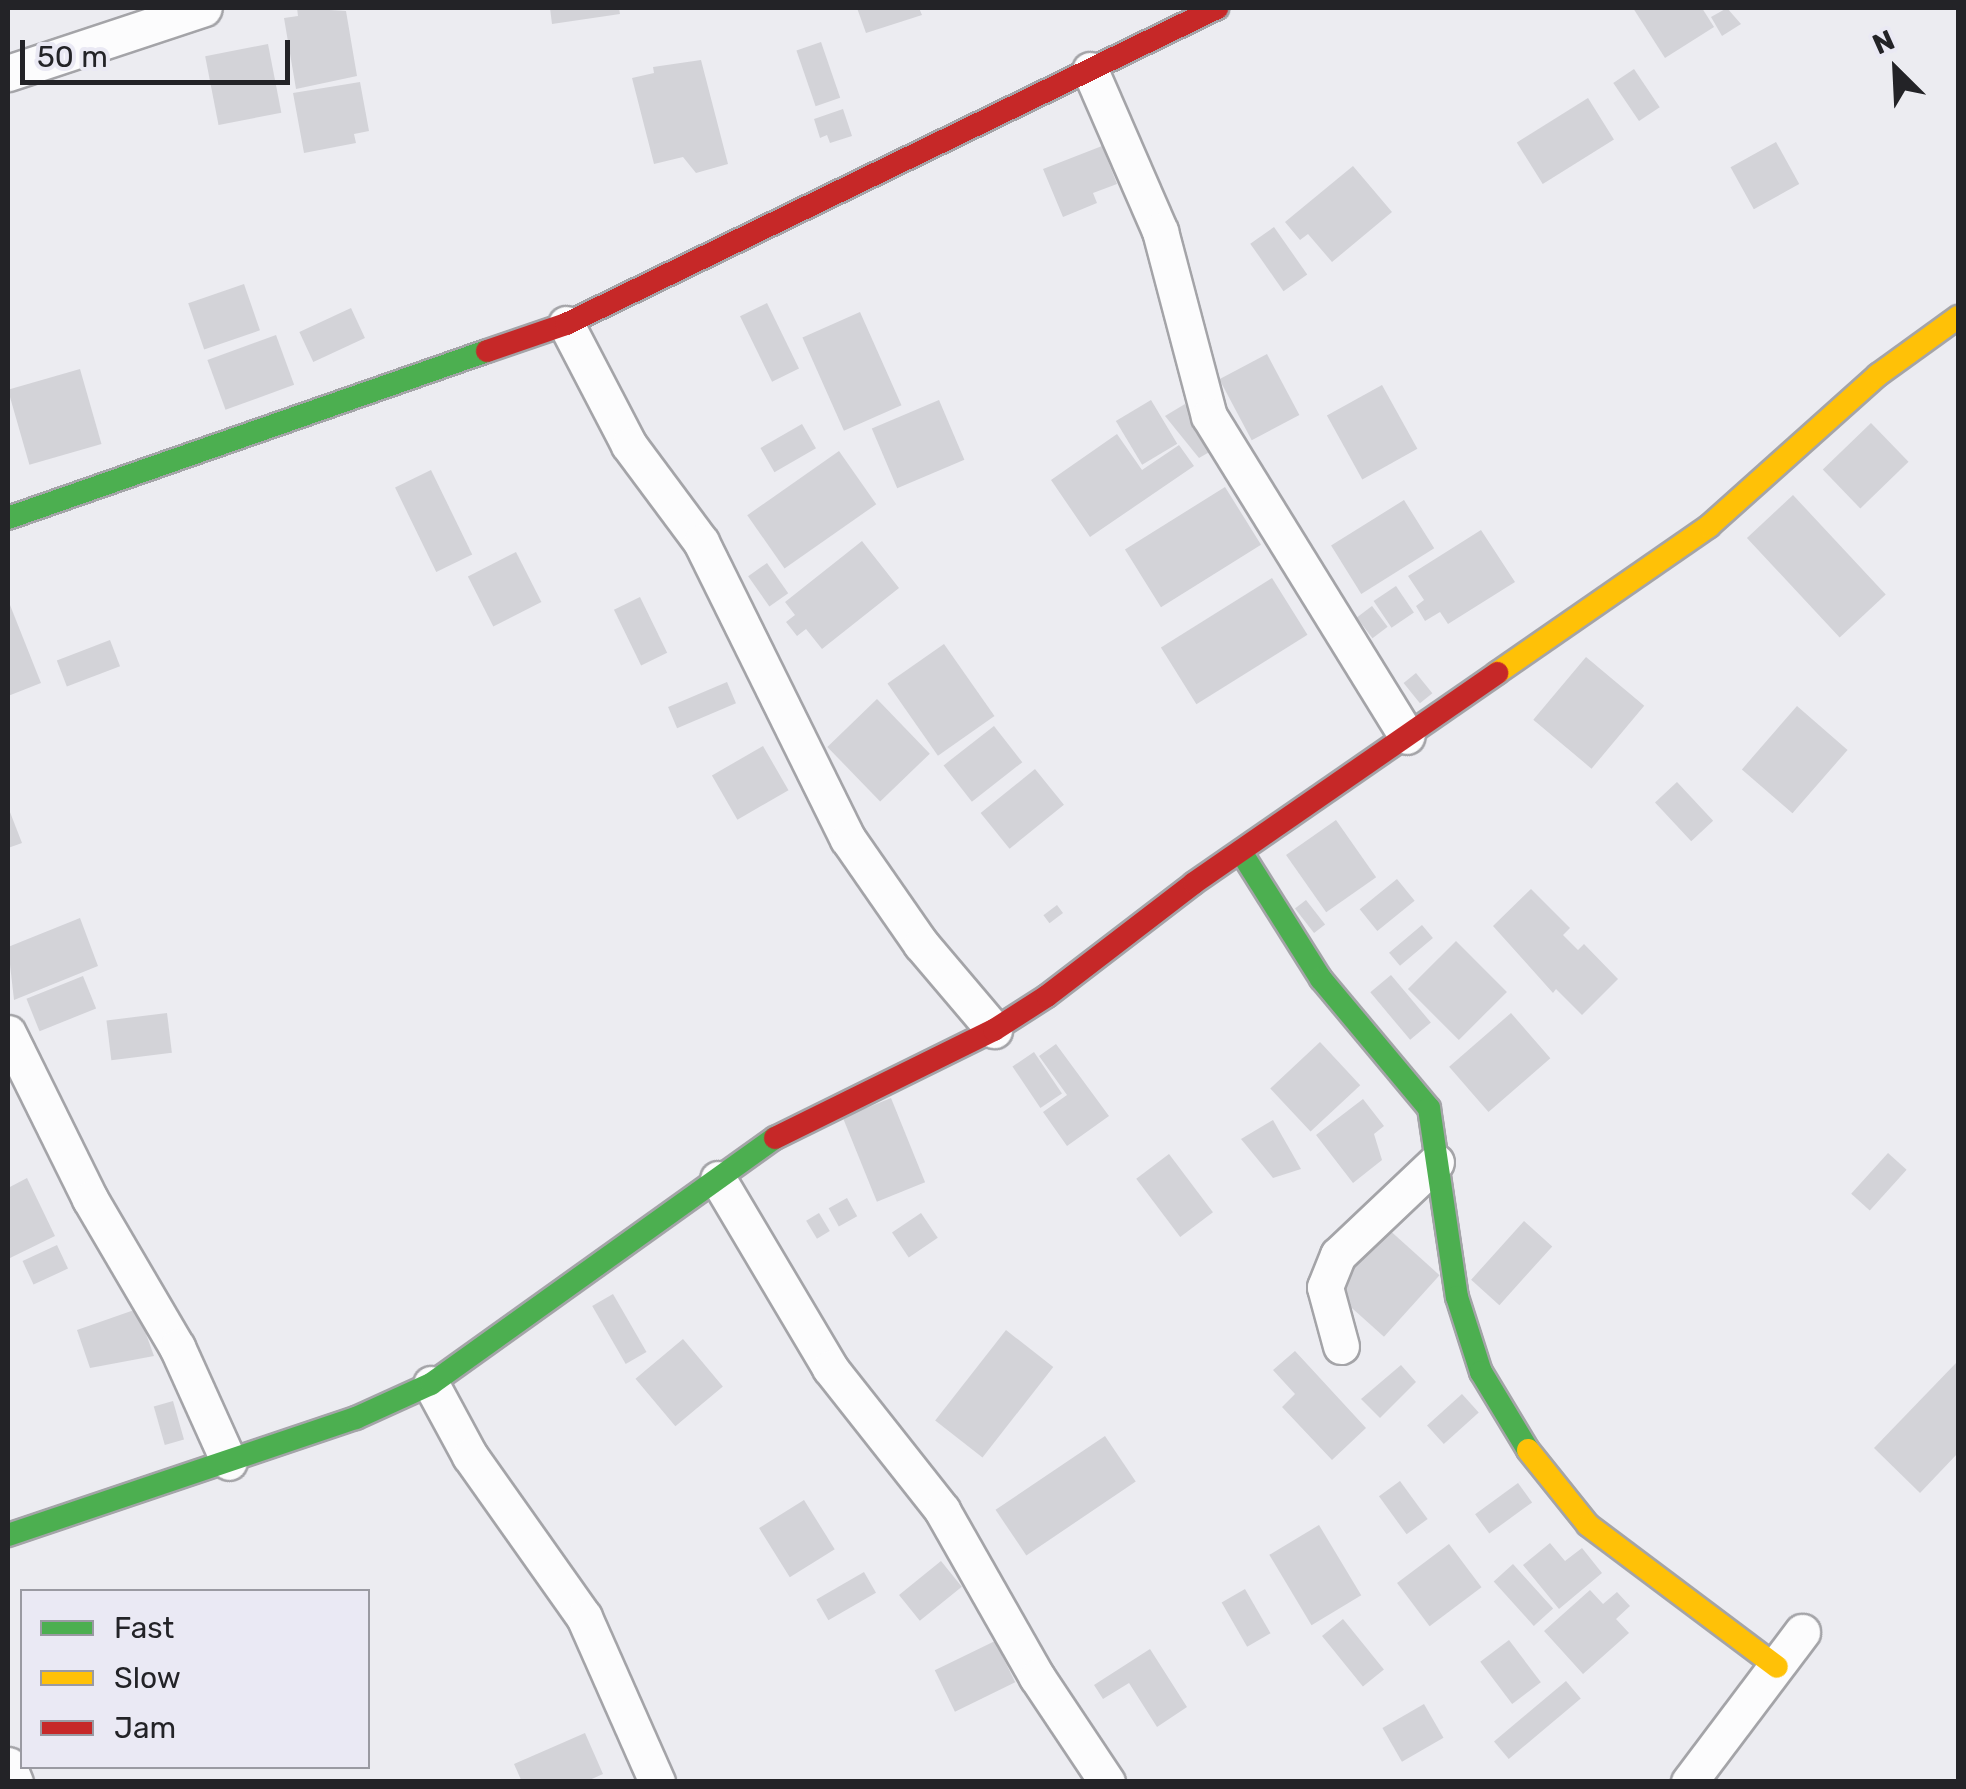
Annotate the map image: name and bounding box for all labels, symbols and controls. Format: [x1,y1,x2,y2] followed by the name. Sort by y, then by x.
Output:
[25,20,295,82] scale bar
[1846,20,1946,120] north arrow
[1868,23,1899,61] text: N
[37,39,108,75] text: 50 m
[20,1589,370,1769] legend
[114,1610,174,1646] text: Fast
[114,1660,181,1696] text: Slow
[114,1710,176,1746] text: Jam

